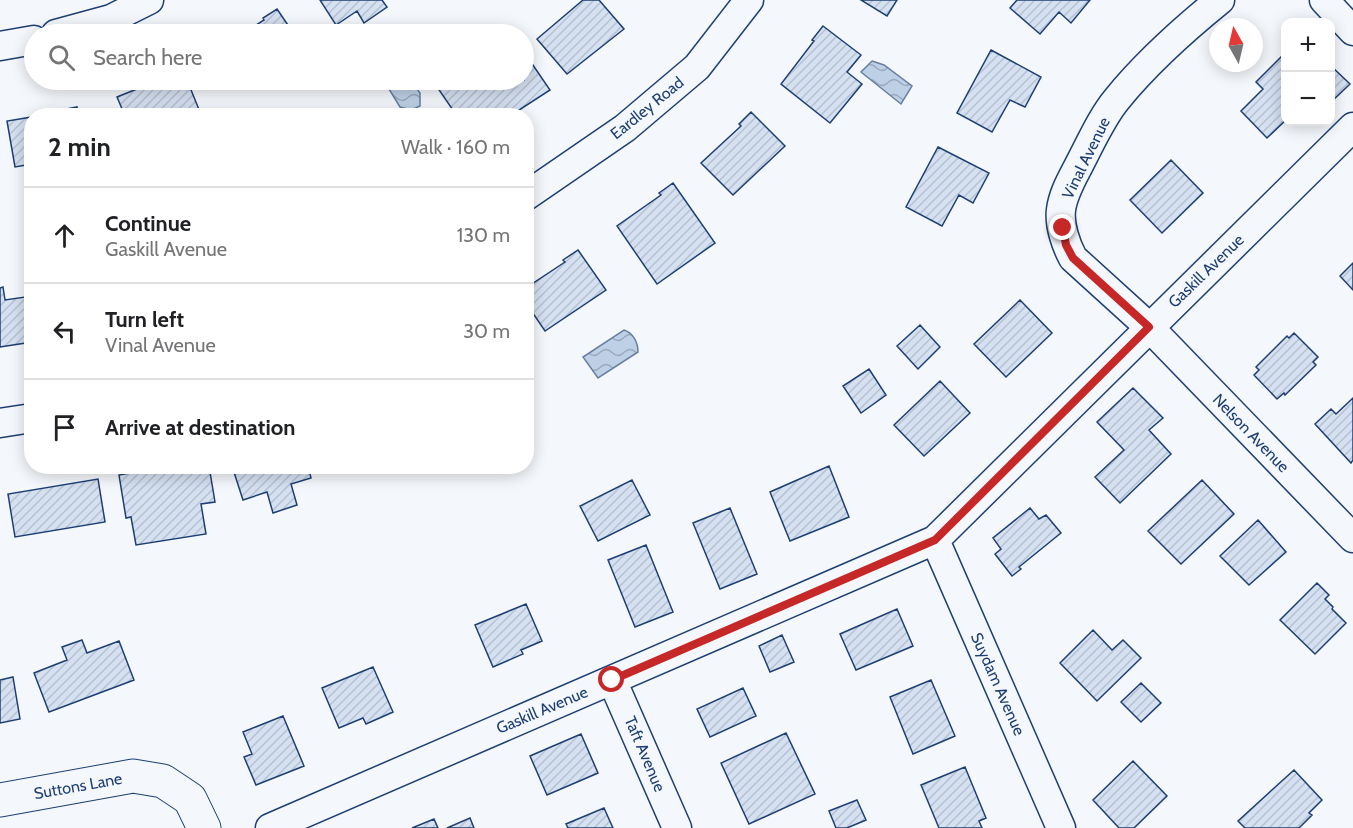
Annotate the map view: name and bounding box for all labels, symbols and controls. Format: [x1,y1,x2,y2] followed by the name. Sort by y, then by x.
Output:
[1209,18,1263,72] north arrow
[1281,18,1335,126] map controls
[1281,18,1335,72] button: +
[24,24,534,90] search box
[45,41,78,74] icon: search
[93,44,202,71] text: Search here
[1281,72,1335,126] button: −
[607,73,687,143] street label: Eardley Road
[1058,114,1114,202] street label: Vinal Avenue
[48,131,111,163] text: 2 min
[401,135,510,159] text: Walk · 160 m
[105,210,191,237] text: Continue
[1049,214,1075,240] route end
[48,219,81,252] icon: ahead
[457,223,510,247] text: 130 m
[1164,230,1248,312] street label: Gaskill Avenue
[105,237,227,261] text: Gaskill Avenue
[105,306,184,333] text: Turn left
[48,315,81,348] icon: left
[463,319,510,343] text: 30 m
[105,333,216,357] text: Vinal Avenue
[1209,390,1293,476] street label: Nelson Avenue
[48,411,81,444] icon: arrive
[105,414,295,441] text: Arrive at destination
[967,630,1029,738] street label: Suydam Avenue
[598,666,624,692] route start
[493,682,591,738] street label: Gaskill Avenue
[621,713,669,795] street label: Taft Avenue
[32,769,124,803] street label: Suttons Lane

